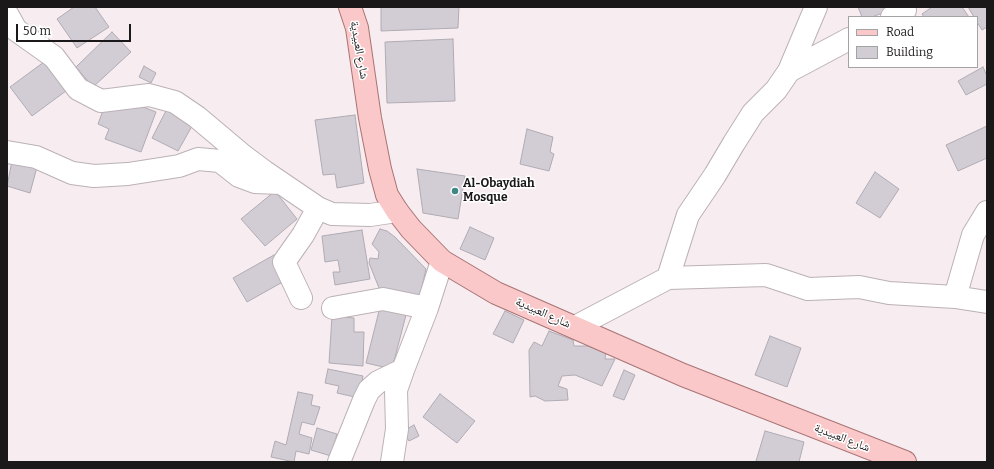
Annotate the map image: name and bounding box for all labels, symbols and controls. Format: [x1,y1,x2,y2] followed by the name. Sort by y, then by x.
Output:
[18,16,133,42] scale bar
[848,16,978,68] legend
[347,20,371,80] street label: شارع العبيدية
[23,24,51,38] text: 50 m
[886,25,914,39] text: Road
[886,45,933,59] text: Building
[463,177,534,205] place label: Al-Obaydiah Mosque
[450,186,460,196] marker: Al-Obaydiah Mosque
[513,294,573,332] street label: شارع العبيدية
[812,421,872,455] street label: شارع العبيدية

